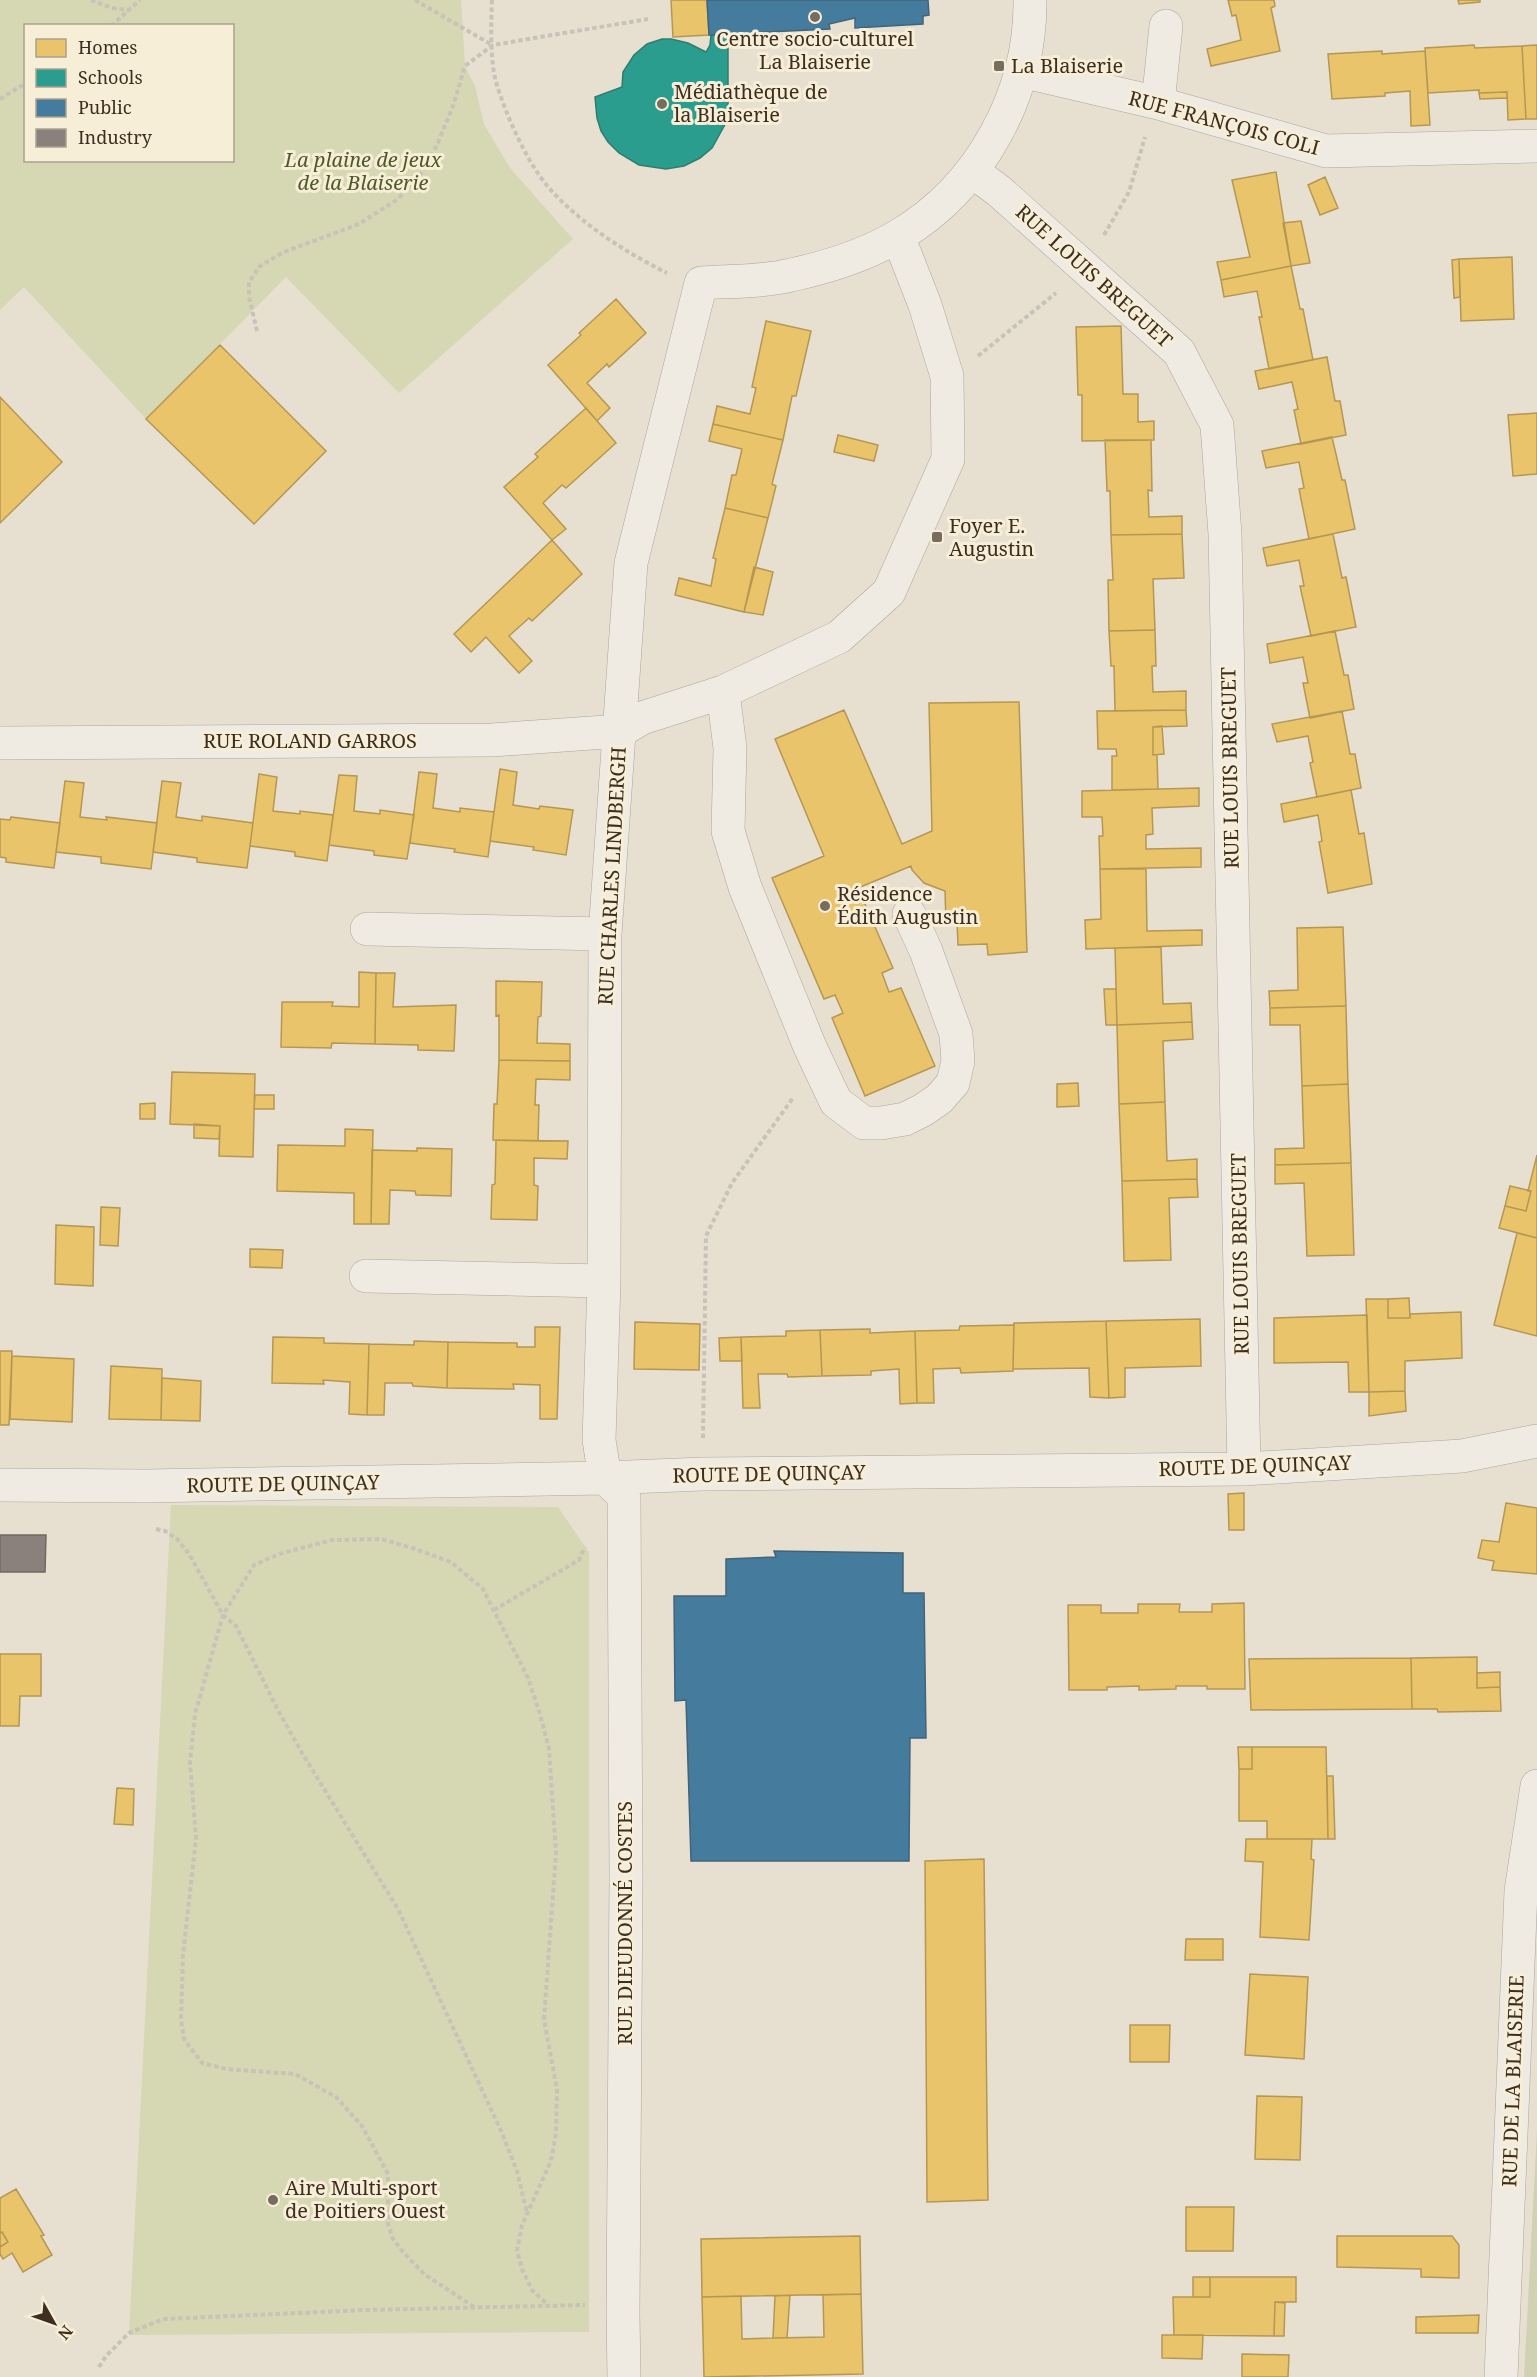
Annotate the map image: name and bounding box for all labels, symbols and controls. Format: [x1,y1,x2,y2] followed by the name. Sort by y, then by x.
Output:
[808,10,822,24] marker: Centre socio-culturel La Blaiserie
[24,24,234,162] legend
[716,25,914,75] place label: Centre socio-culturel La Blaiserie
[78,35,137,59] text: Homes
[1011,52,1123,79] place label: La Blaiserie
[992,59,1006,73] marker: La Blaiserie
[78,65,143,89] text: Schools
[674,78,828,128] place label: Médiathèque de la Blaiserie
[1126,84,1323,161] street label: RUE FRANÇOIS COLI
[78,95,132,119] text: Public
[655,97,669,111] marker: Médiathèque de la Blaiserie
[78,125,153,149] text: Industry
[284,146,442,196] park label: La plaine de jeux de la Blaiserie
[1010,198,1178,353] street label: RUE LOUIS BREGUET
[949,512,1034,562] place label: Foyer E. Augustin
[930,530,944,544] marker: Foyer E. Augustin
[1214,667,1245,869] street label: RUE LOUIS BREGUET
[203,727,417,754] street label: RUE ROLAND GARROS
[591,746,632,1006] street label: RUE CHARLES LINDBERGH
[837,880,978,930] place label: Résidence Édith Augustin
[818,899,832,913] marker: Résidence Édith Augustin
[1224,1153,1255,1355] street label: RUE LOUIS BREGUET
[1158,1449,1353,1482] street label: ROUTE DE QUINÇAY
[672,1458,866,1489] street label: ROUTE DE QUINÇAY
[186,1468,380,1499] street label: ROUTE DE QUINÇAY
[611,1801,638,2045] street label: RUE DIEUDONNÉ COSTES
[1495,1975,1530,2187] street label: RUE DE LA BLAISERIE
[285,2174,445,2224] place label: Aire Multi-sport de Poitiers Ouest
[266,2193,280,2207] marker: Aire Multi-sport de Poitiers Ouest
[24,2293,84,2353] north arrow
[53,2321,78,2345] text: N

